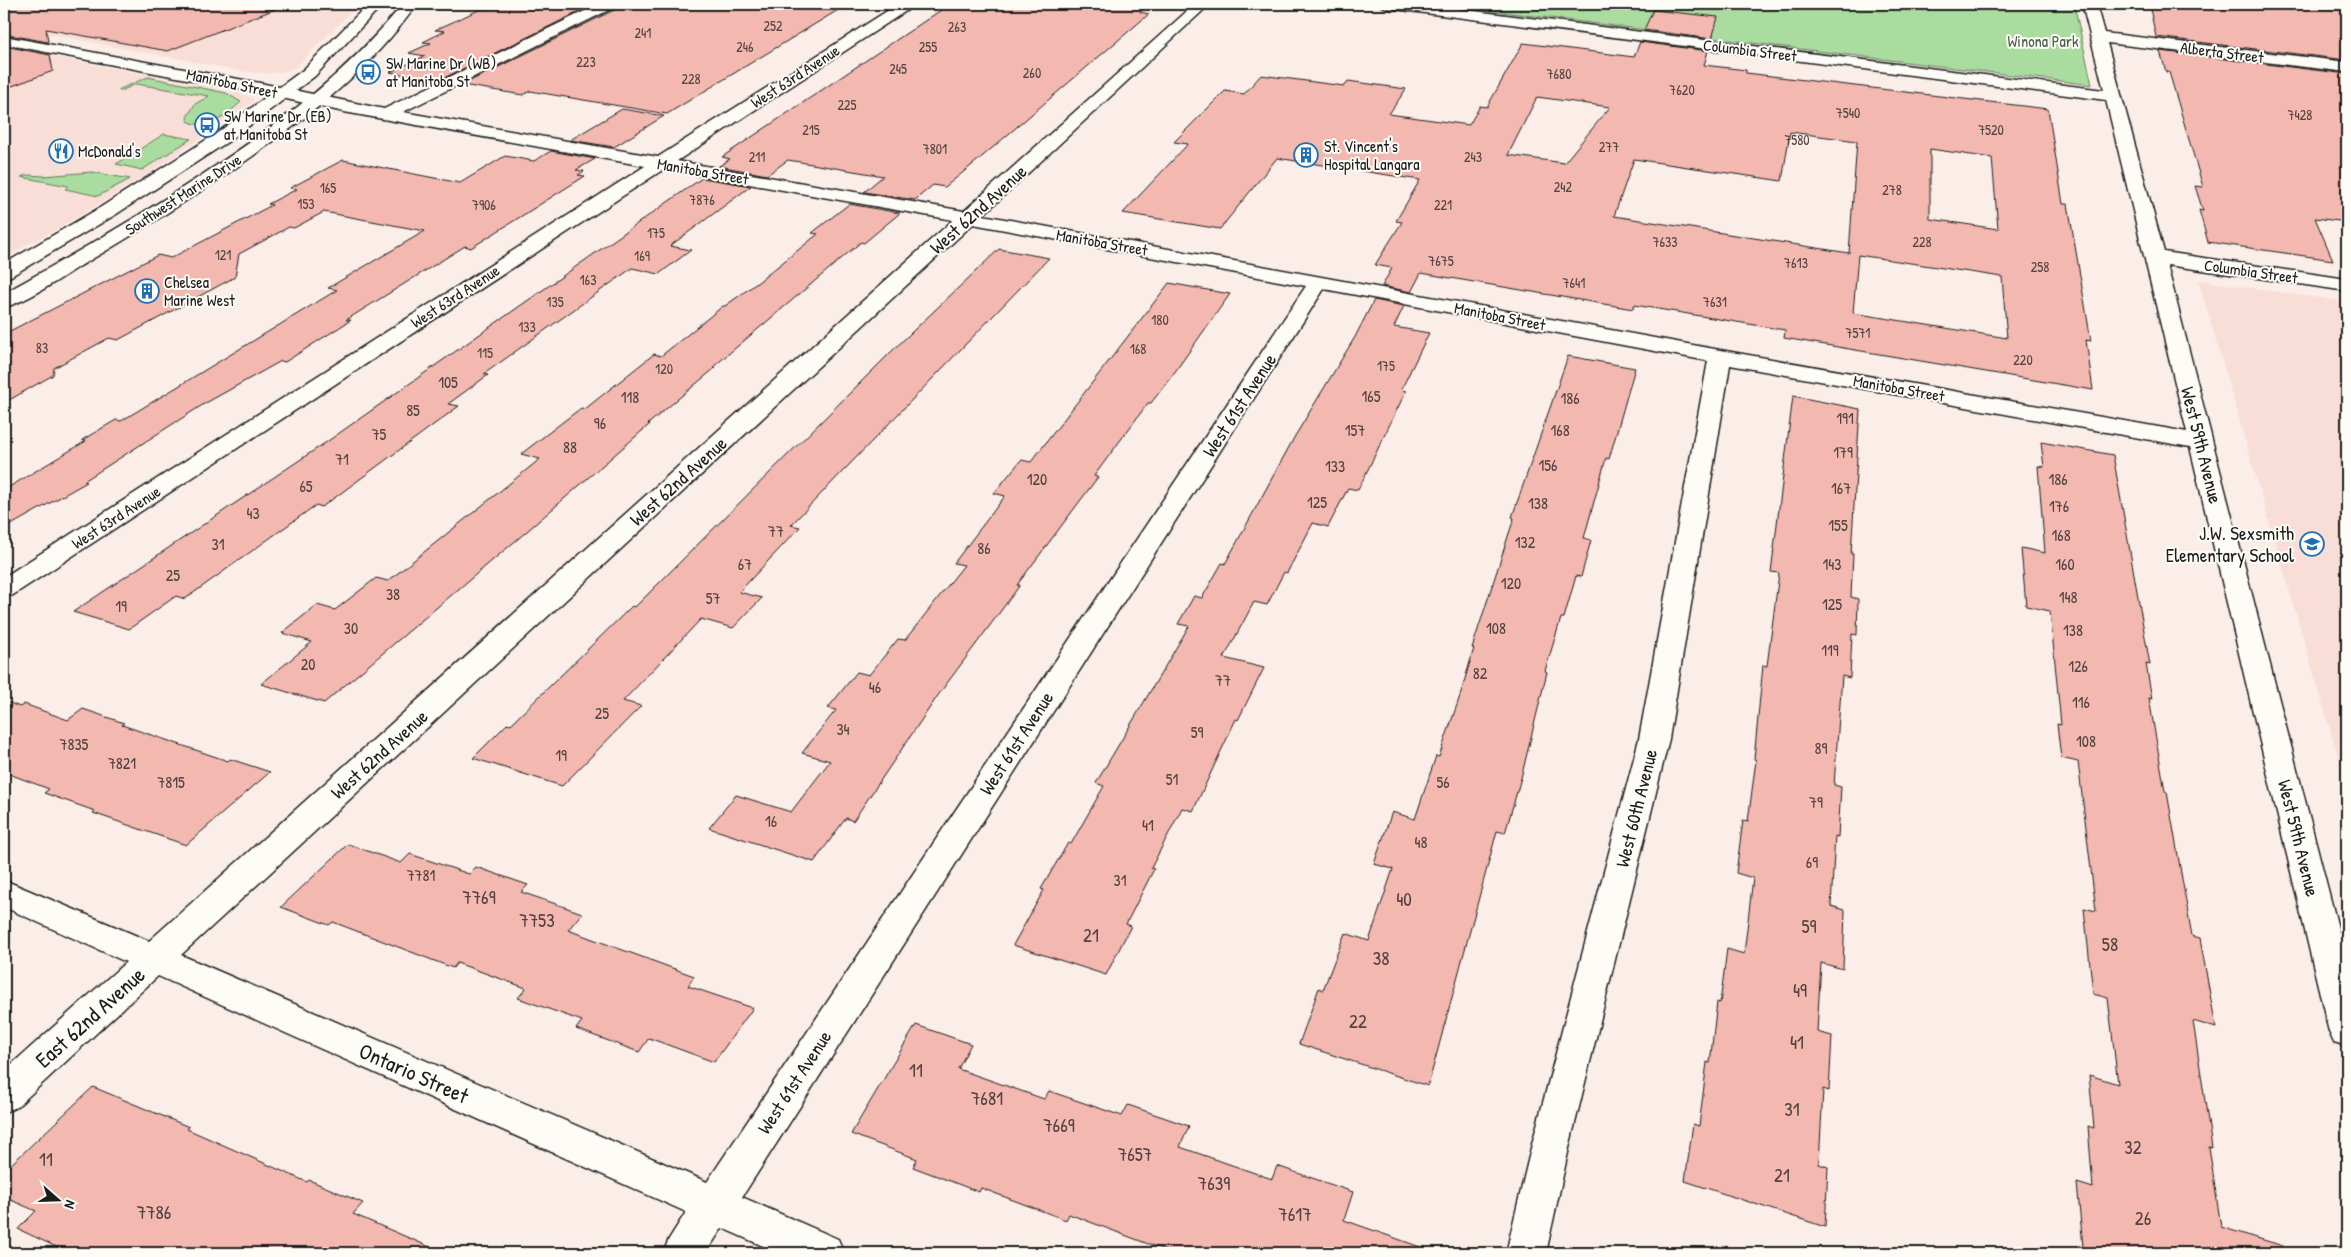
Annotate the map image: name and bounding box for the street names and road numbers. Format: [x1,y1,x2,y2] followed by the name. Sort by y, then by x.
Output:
[1702,33,1799,67] street label: Columbia Street
[2179,36,2265,68] street label: Alberta Street
[746,39,844,113] street label: West 63rd Avenue
[185,63,280,103] street label: Manitoba Street
[121,148,246,240] street label: Southwest Marine Drive
[656,152,751,190] street label: Manitoba Street
[924,158,1033,260] street label: West 62nd Avenue
[1055,223,1150,261] street label: Manitoba Street
[2203,254,2300,289] street label: Columbia Street
[406,259,504,333] street label: West 63rd Avenue
[1453,296,1548,336] street label: Manitoba Street
[1196,348,1282,462] street label: West 61st Avenue
[1852,369,1947,407] street label: Manitoba Street
[2175,384,2229,507] street label: West 59th Avenue
[624,430,733,532] street label: West 62nd Avenue
[67,480,165,554] street label: West 63rd Avenue
[973,686,1059,800] street label: West 61st Avenue
[325,703,434,805] street label: West 62nd Avenue
[1609,746,1663,870] street label: West 60th Avenue
[2272,777,2326,900] street label: West 59th Avenue
[29,960,151,1074] street label: East 62nd Avenue
[751,1025,837,1139] street label: West 61st Avenue
[354,1036,474,1111] street label: Ontario Street

